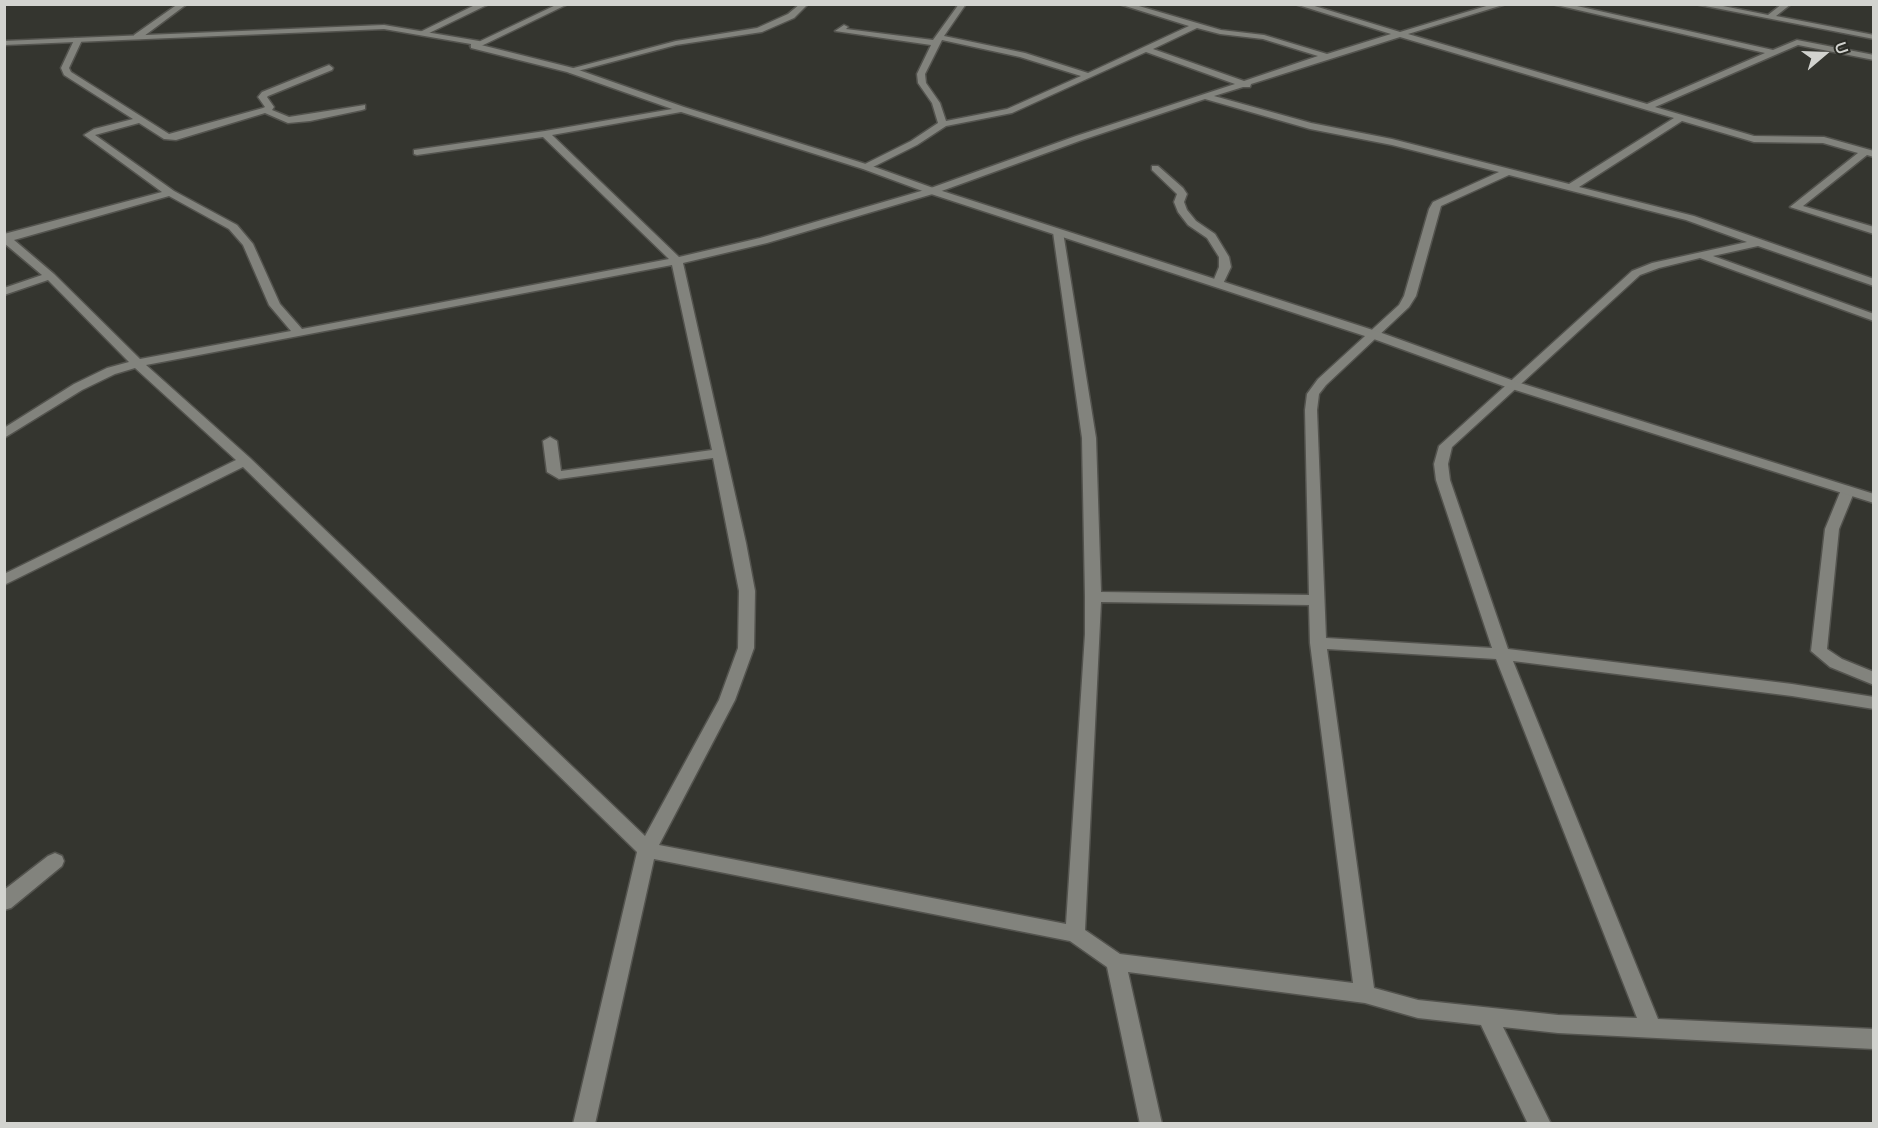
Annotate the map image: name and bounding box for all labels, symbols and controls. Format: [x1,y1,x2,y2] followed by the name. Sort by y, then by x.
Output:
[1794,24,1854,84] north arrow
[1829,39,1853,57] text: U

